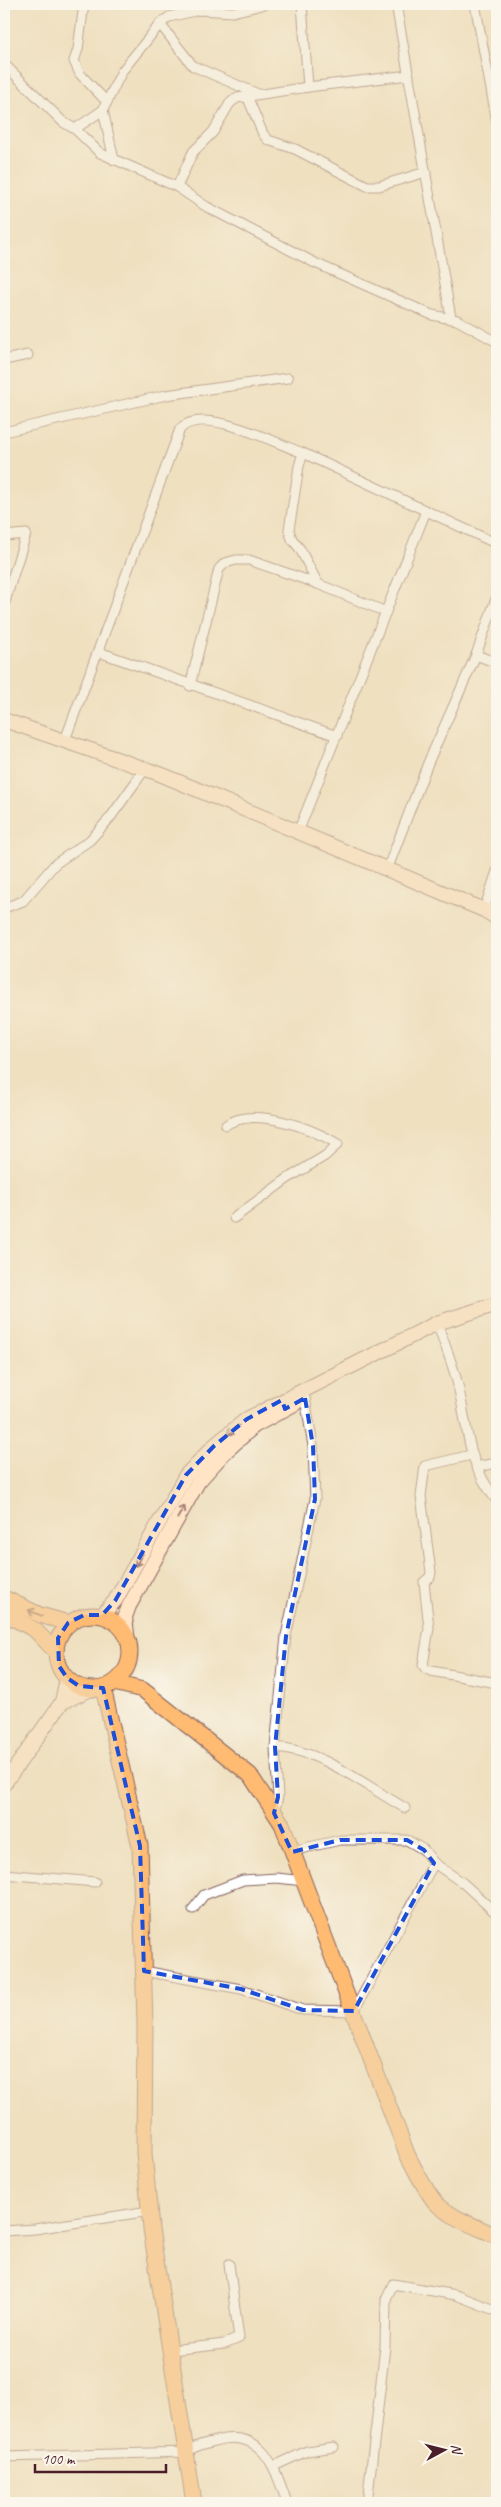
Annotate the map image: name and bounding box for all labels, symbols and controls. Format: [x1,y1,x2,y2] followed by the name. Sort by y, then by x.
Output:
[227,1424,240,1436] one-way arrow
[177,1505,187,1519] one-way arrow
[133,1552,143,1566] one-way arrow
[28,1607,43,1617] one-way arrow
[418,2424,468,2474] north arrow
[35,2442,166,2474] scale bar
[447,2443,466,2456] text: N
[42,2450,76,2469] text: 100 m

